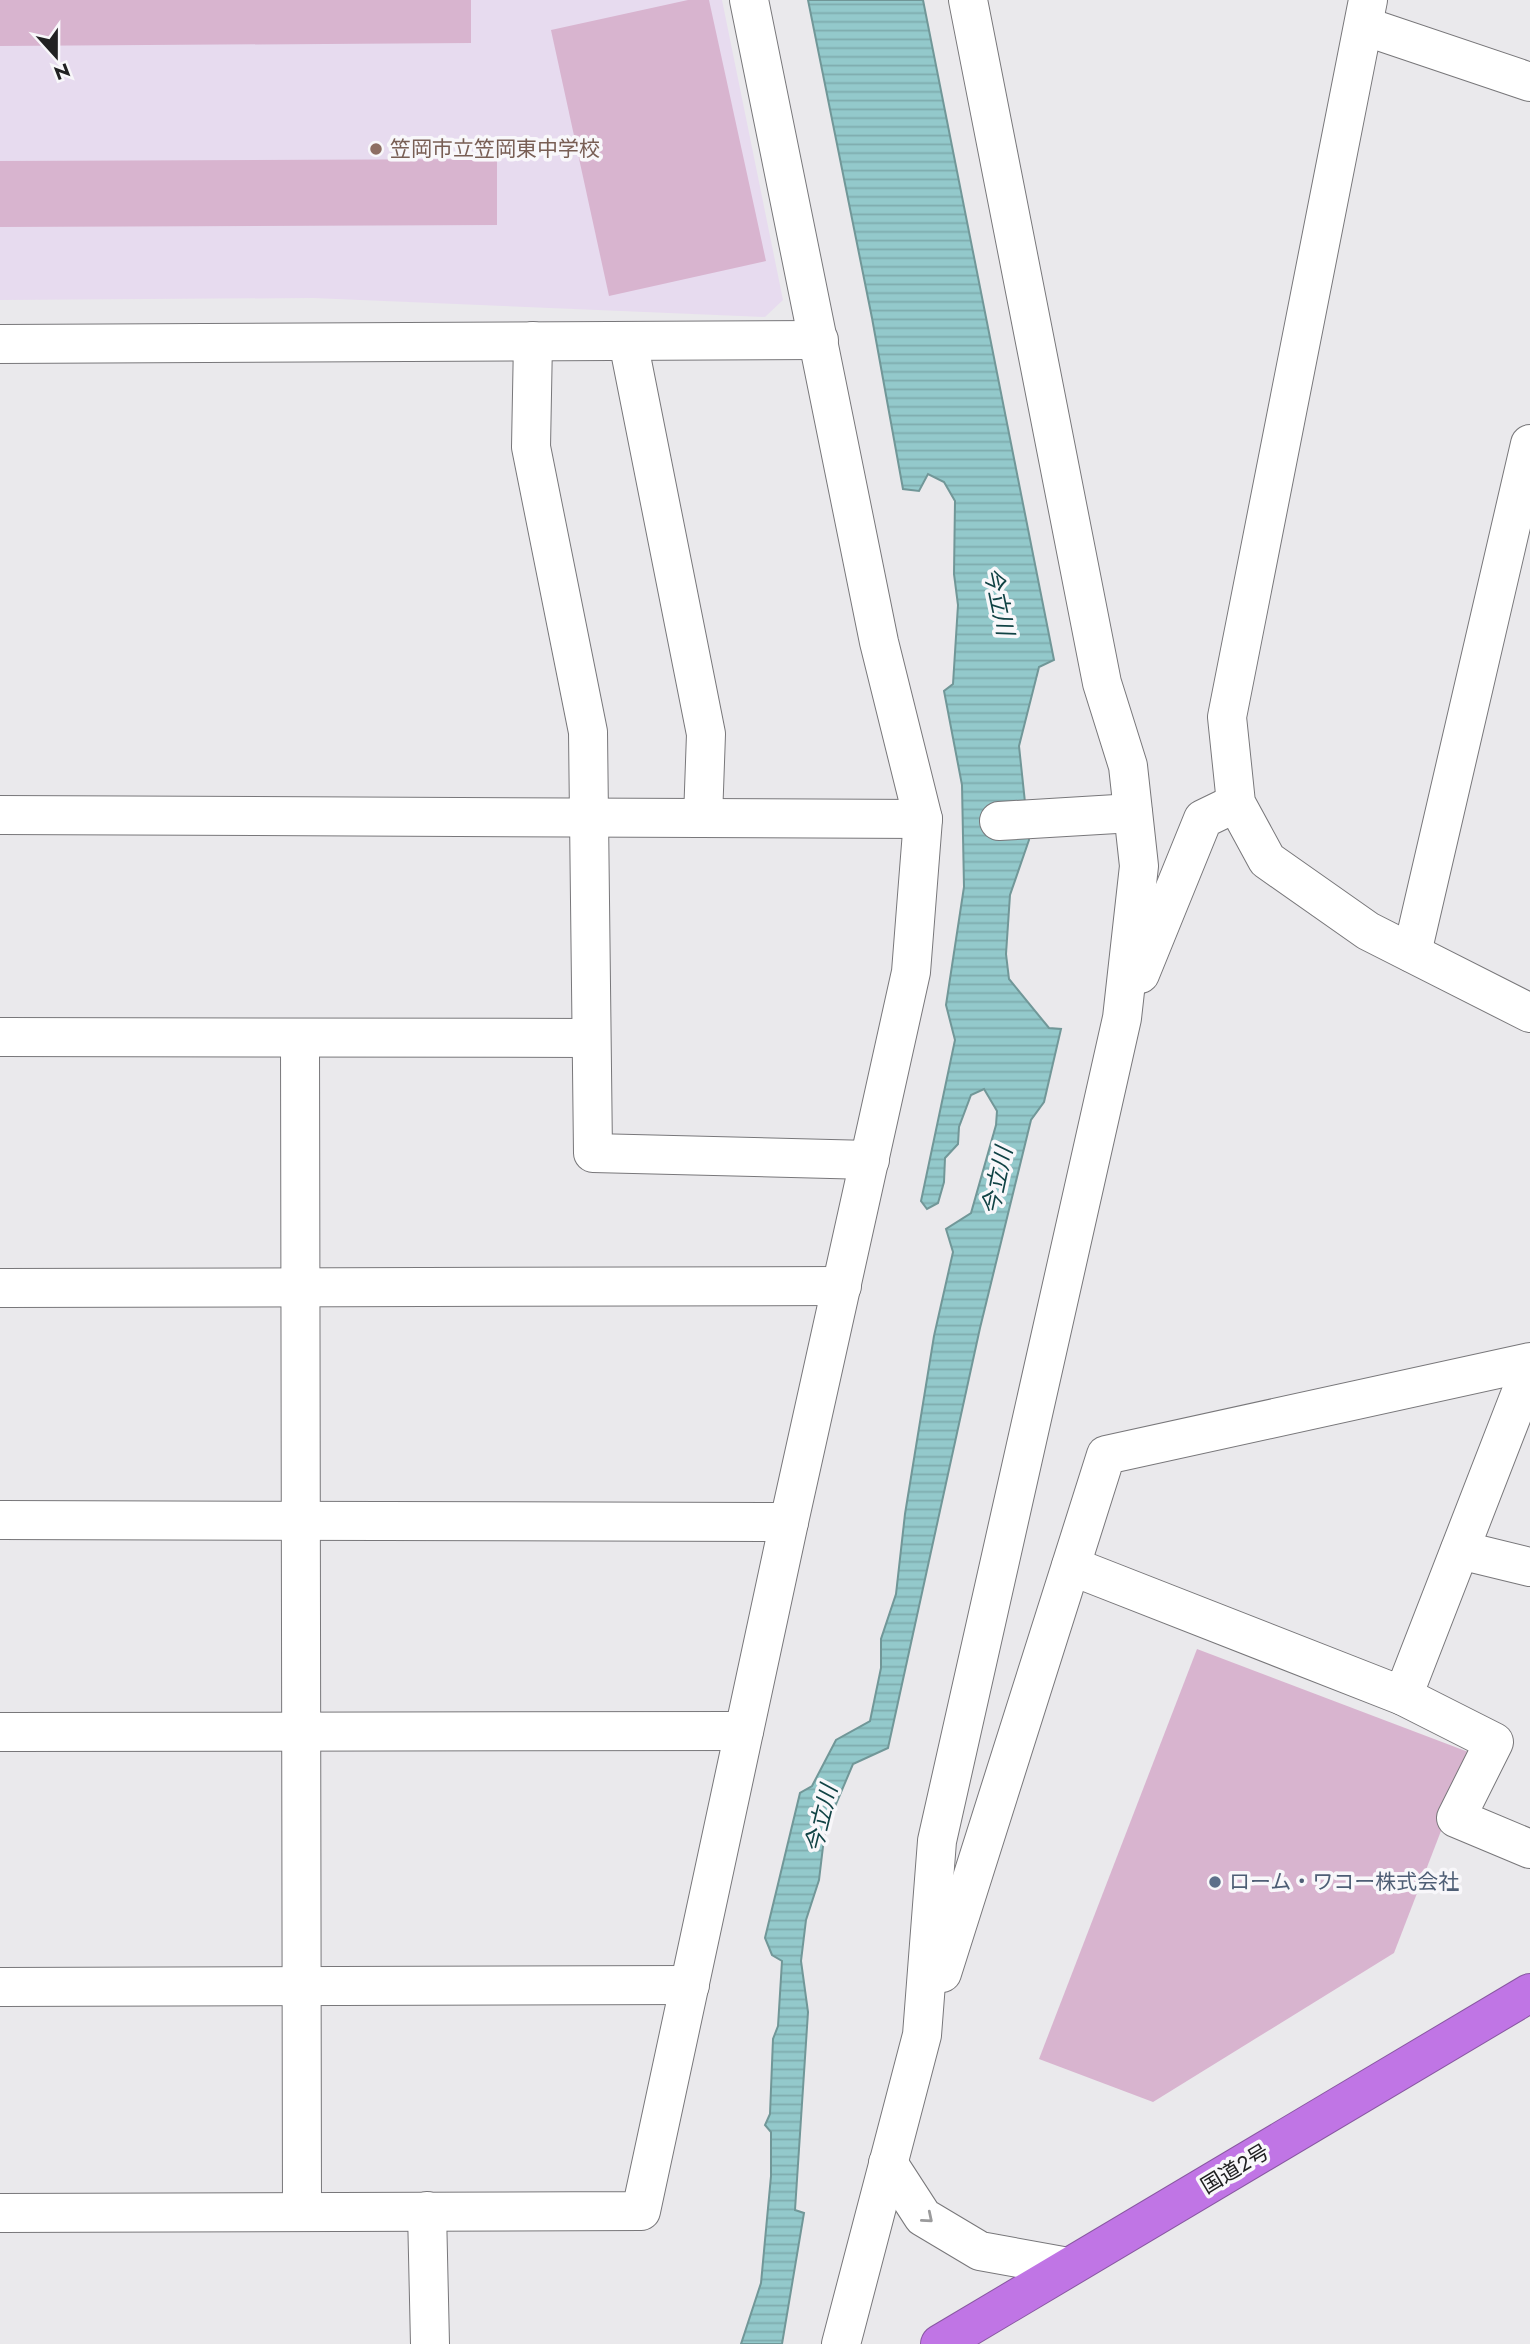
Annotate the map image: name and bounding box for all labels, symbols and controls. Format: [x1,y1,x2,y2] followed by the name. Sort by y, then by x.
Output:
[21,21,91,91] north arrow
[50,56,74,87] text: N
[390,134,600,164] place label: 笠岡市立笠岡東中学校
[368,141,384,157] marker: 笠岡市立笠岡東中学校
[975,564,1023,641] water label: 今立川
[973,1141,1021,1218] water label: 今立川
[796,1779,847,1857] water label: 今立川
[1229,1867,1459,1897] place label: ローム・ワコー株式会社
[1207,1874,1223,1890] marker: ローム・ワコー株式会社
[1195,2137,1275,2201] street label: 国道2号
[919,2210,932,2222] one-way arrow

